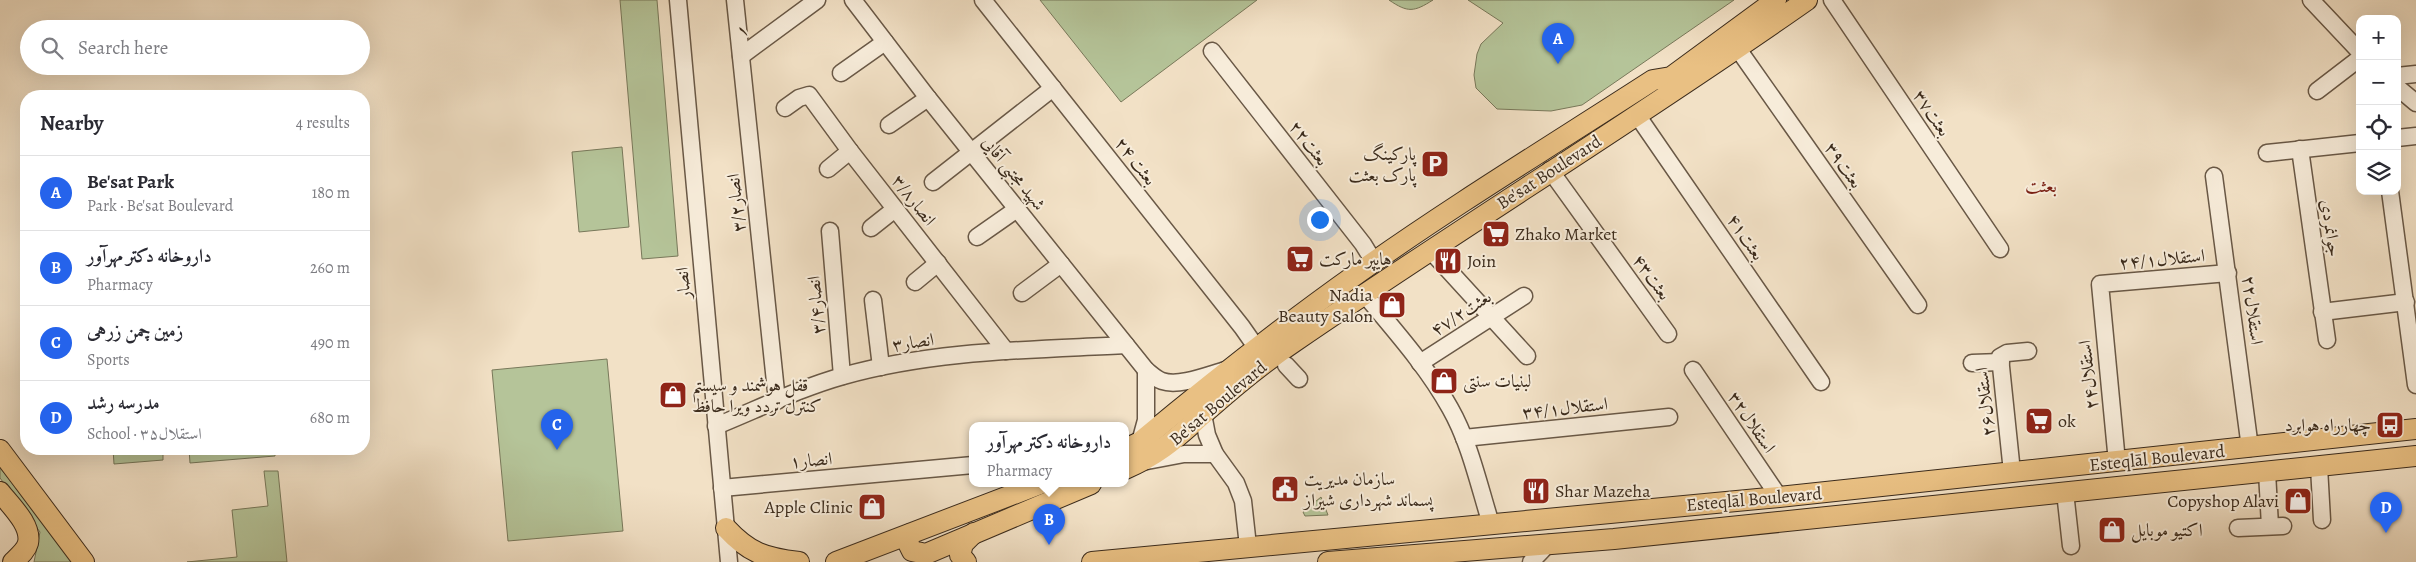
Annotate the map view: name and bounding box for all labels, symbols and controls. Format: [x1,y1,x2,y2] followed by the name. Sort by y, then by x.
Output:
[2356,15,2401,195] map controls
[2356,15,2401,60] button: +
[731,17,753,43] street label: ۱
[20,20,370,75] search box
[1542,23,1574,64] pin: A
[38,34,66,62] icon: search
[78,35,168,61] text: Search here
[2356,60,2401,105] button: −
[1908,85,1956,141] street label: بعثت۳۷
[2356,105,2401,150] button: locate
[40,109,103,137] text: Nearby
[296,112,350,134] text: 4 results
[1284,115,1334,171] street label: بعثت۲۲
[1492,129,1606,215] street label: Be'sat Boulevard
[974,131,1051,217] street label: شهید مجتبی آقایی
[1110,132,1162,190] street label: بعثت ۲۴
[1819,137,1869,193] street label: بعثت۳۹
[1348,142,1418,188] place label: پارکینگ پارک بعثت
[1420,149,1450,179] parking icon: پارکینگ پارک بعثت
[2356,150,2401,195] button: layers
[87,169,174,195] text: Be'sat Park
[886,170,942,231] street label: انصار۳/۸
[721,173,751,233] street label: انصار۳/۲
[2025,173,2057,199] district label: بعثت
[51,182,61,204] text: A
[312,182,350,204] text: 180 m
[87,195,233,217] text: Park · Be'sat Boulevard
[2315,198,2347,258] street label: جوانمردی
[1307,207,1333,233] your location
[1722,209,1770,265] street label: بعثت۴۱
[1481,219,1511,249] supermarket icon: Zhako Market
[1515,222,1617,246] place label: Zhako Market
[87,243,212,269] text: داروخانه دکتر مهرآور
[2118,243,2206,275] street label: استقلال۲۴/۱
[1285,244,1315,274] supermarket icon: هایپر مارکت
[1433,246,1463,276] restaurant icon: Join
[1319,247,1392,271] place label: هایپر مارکت
[1467,249,1496,273] place label: Join
[1627,249,1677,305] street label: بعثت۴۳
[51,257,61,279] text: B
[310,257,350,279] text: 260 m
[670,266,697,302] street label: انصار
[87,274,153,296] text: Pharmacy
[2237,274,2269,346] street label: استقلال۲۲
[801,275,831,335] street label: انصار۳/۴
[1278,283,1374,328] place label: Nadia Beauty Salon
[1426,284,1496,342] street label: بعثت۴۷/۲
[1377,290,1407,320] shop icon: Nadia Beauty Salon
[87,318,183,344] text: زمین چمن زرهی
[890,327,936,357] street label: انصار۳
[51,332,61,354] text: C
[310,332,350,354] text: 490 m
[2072,339,2104,411] street label: استقلال۲۴
[87,349,130,371] text: Sports
[1164,355,1272,451] street label: Be'sat Boulevard
[1429,366,1459,396] shop icon: لبنیات سنتی
[1969,366,2001,438] street label: استقلال۲۶
[1463,369,1531,394] place label: لبنیات سنتی
[692,373,822,418] place label: قفل هوشمند و سیستم کنترل تردد ویرا حافظ
[658,380,688,410] shop icon: قفل هوشمند و سیستم کنترل تردد ویرا حافظ
[1723,386,1781,458] street label: استقلال۳۲
[87,390,160,416] text: مدرسه رشد
[1521,392,1609,424] street label: استقلال۳۴/۱
[2024,406,2054,436] supermarket icon: ok
[50,407,62,429] text: D
[310,407,350,429] text: 680 m
[541,409,573,450] pin: C
[2058,409,2076,433] place label: ok
[2375,410,2405,440] bus stop icon: چهارراه هوابرد
[2285,413,2371,437] place label: چهارراه هوابرد
[969,422,1129,487] popup
[87,423,202,445] text: School · استقلال۳۵
[987,429,1111,455] text: داروخانه دکتر مهرآور
[2088,439,2226,477] street label: Esteqlāl Boulevard
[789,446,833,474] street label: انصار۱
[987,460,1052,482] text: Pharmacy
[1302,467,1434,512] place label: سازمان مدیریت پسماند شهرداری شیراز
[1270,474,1300,504] public building icon: سازمان مدیریت پسماند شهرداری شیراز
[1521,476,1551,506] restaurant icon: Shar Mazeha
[1555,479,1651,503] place label: Shar Mazeha
[1685,481,1823,517] street label: Esteqlāl Boulevard
[2283,486,2313,516] shop icon: Copyshop Alavi
[2167,489,2279,513] place label: Copyshop Alavi
[857,492,887,522] shop icon: Apple Clinic
[2370,492,2402,533] pin: D
[764,495,853,519] place label: Apple Clinic
[1033,504,1065,545] pin: B
[2097,515,2127,545] shop icon: اکتیو موبایل
[2131,518,2203,543] place label: اکتیو موبایل

